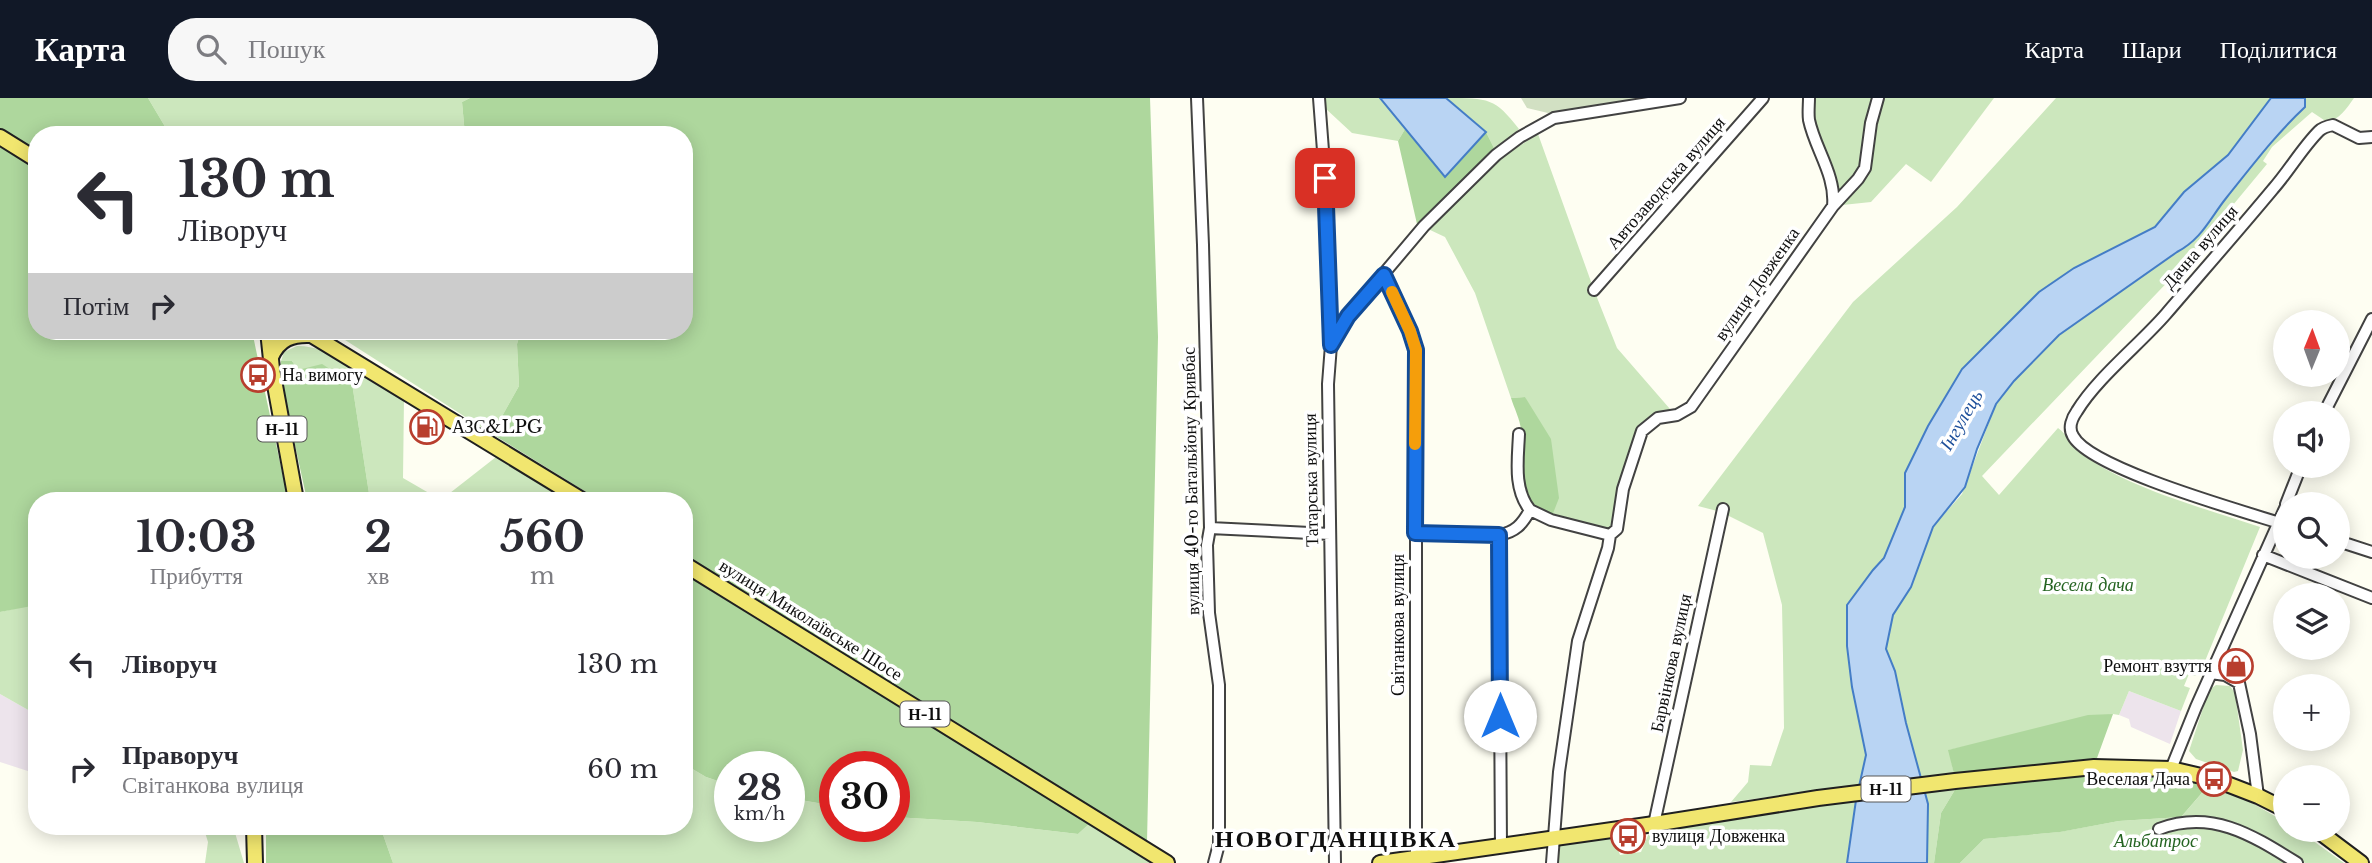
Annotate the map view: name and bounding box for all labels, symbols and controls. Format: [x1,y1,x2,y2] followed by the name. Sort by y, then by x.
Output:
[168,18,658,81] search box
[35,29,126,70] text: Карта
[192,30,230,68] icon: search
[248,33,325,65] text: Пошук
[2024,35,2084,64] text: Карта
[2122,35,2182,64] text: Шари
[2220,35,2337,64] text: Поділитися
[1602,112,1730,254] street label: Автозаводська вулиця
[1295,148,1355,208] pin
[178,149,335,210] text: 130 m
[63,154,154,245] icon: left
[1306,159,1344,197] icon: arrive
[2158,201,2242,293] street label: Дачна вулиця
[178,210,287,250] text: Ліворуч
[1710,223,1804,345] street label: вулиця Довженка
[143,287,181,325] icon: right
[63,290,129,322] text: Потім
[2273,310,2350,387] north arrow
[2273,310,2350,842] map controls
[1178,347,1204,615] street label: вулиця 40-го Батальйону Кривбас
[239,356,277,394] bus stop icon: На вимогу
[282,364,363,386] place label: На вимогу
[1934,385,1988,455] water label: Інгулець
[2273,401,2350,478] button: sound
[408,408,446,446] fuel station icon: АЗС&LPG
[1299,413,1323,547] street label: Татарська вулиця
[258,416,306,442] road number: Н-11
[452,416,543,438] place label: АЗС&LPG
[2273,492,2350,569] button: search
[136,511,256,563] text: 10:03
[365,511,392,563] text: 2
[500,511,585,563] text: 560
[1387,554,1409,696] street label: Світанкова вулиця
[715,555,907,685] street label: вулиця Миколаївське Шосе
[150,562,243,590] text: Прибуття
[367,562,389,590] text: хв
[530,562,555,590] text: m
[2042,574,2134,596] park label: Весела дача
[2273,583,2350,660] button: layers
[1646,592,1696,734] street label: Барвінкова вулиця
[63,645,101,683] icon: left
[2217,647,2255,685] shop icon: Ремонт взуття
[122,648,217,680] text: Ліворуч
[576,648,658,680] text: 130 m
[2103,655,2212,677] place label: Ремонт взуття
[2273,674,2350,751] button: +
[1463,679,1537,753] position arrow
[900,702,950,726] road number: Н-11
[122,739,238,771] text: Праворуч
[63,750,101,788] icon: right
[819,751,910,842] speed limit sign: 30
[587,753,658,785] text: 60 m
[2195,760,2233,798] bus stop icon: Веселая Дача
[2273,765,2350,842] button: −
[737,766,782,809] text: 28
[2086,768,2190,790] place label: Веселая Дача
[122,771,304,799] text: Світанкова вулиця
[1862,776,1910,802] road number: Н-11
[734,803,785,825] text: km/h
[1609,817,1647,855] bus stop icon: вулиця Довженка
[1215,824,1457,853] district label: НОВОГДАНЦІВКА
[1652,825,1785,847] place label: вулиця Довженка
[2113,830,2198,852] park label: Альбатрос

